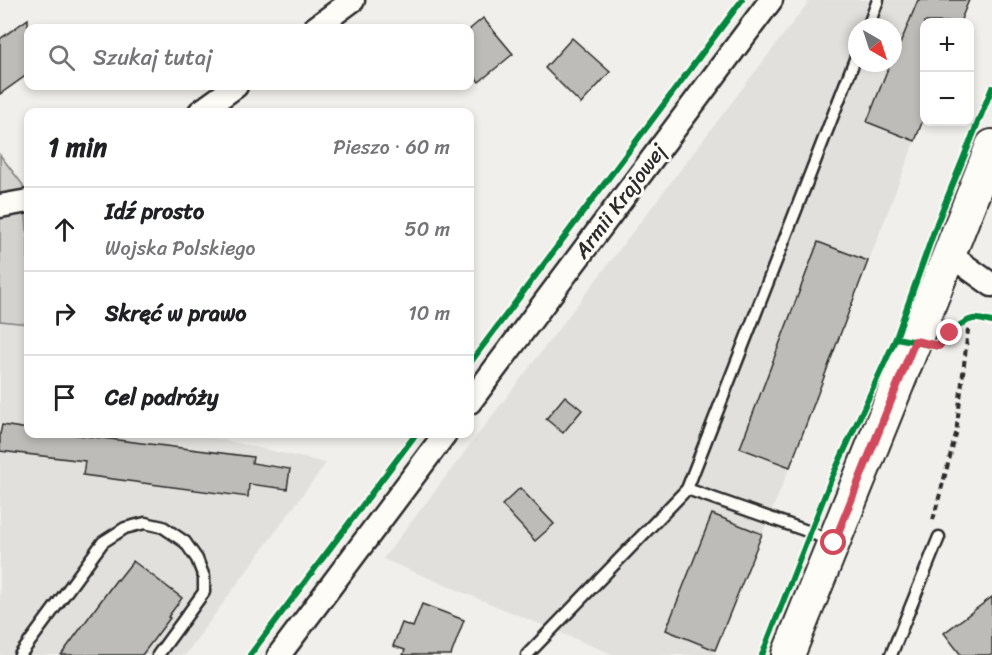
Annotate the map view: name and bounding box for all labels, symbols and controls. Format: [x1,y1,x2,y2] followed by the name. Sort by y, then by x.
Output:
[848,18,902,72] north arrow
[920,18,974,126] map controls
[920,18,974,72] button: +
[24,24,474,90] search box
[93,38,212,77] text: Szukaj tutaj
[45,41,78,74] icon: search
[920,72,974,126] button: −
[48,124,107,170] text: 1 min
[333,130,450,165] text: Pieszo · 60 m
[563,134,677,268] street label: Armii Krajowej
[105,192,204,231] text: Idź prosto
[405,212,450,247] text: 50 m
[48,213,81,246] icon: ahead
[105,231,256,266] text: Wojska Polskiego
[105,294,247,333] text: Skręć w prawo
[408,296,450,331] text: 10 m
[48,297,81,330] icon: right
[936,319,962,345] route end
[105,378,218,417] text: Cel podróży
[48,381,81,414] icon: arrive
[820,529,846,555] route start

